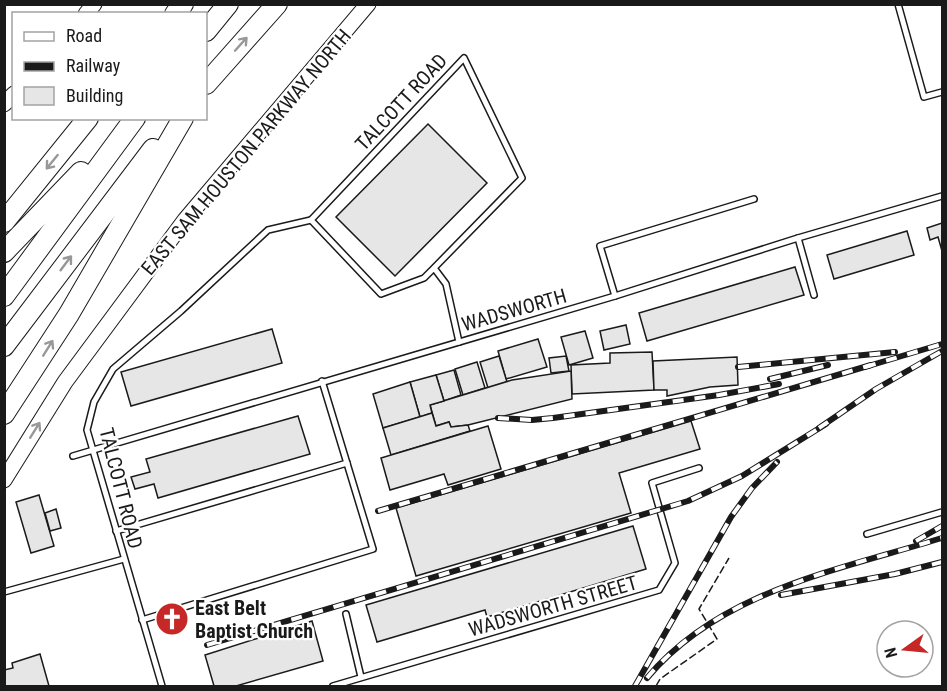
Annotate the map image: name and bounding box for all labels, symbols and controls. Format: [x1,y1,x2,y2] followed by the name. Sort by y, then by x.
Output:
[12,12,207,120] legend
[136,24,356,280] street label: EAST SAM HOUSTON PARKWAY NORTH
[66,25,102,46] text: Road
[234,37,248,52] one-way arrow
[350,49,452,155] street label: TALCOTT ROAD
[66,55,121,76] text: Railway
[66,85,123,106] text: Building
[46,154,59,170] one-way arrow
[60,255,73,271] one-way arrow
[459,284,569,336] street label: WADSWORTH
[41,339,54,356] one-way arrow
[30,422,42,439] one-way arrow
[94,425,148,551] street label: TALCOTT ROAD
[466,570,640,642] street label: WADSWORTH STREET
[195,596,313,643] place label: East Belt Baptist Church
[154,601,190,637] church icon: East Belt Baptist Church
[875,619,935,679] north arrow
[881,646,901,660] text: N

